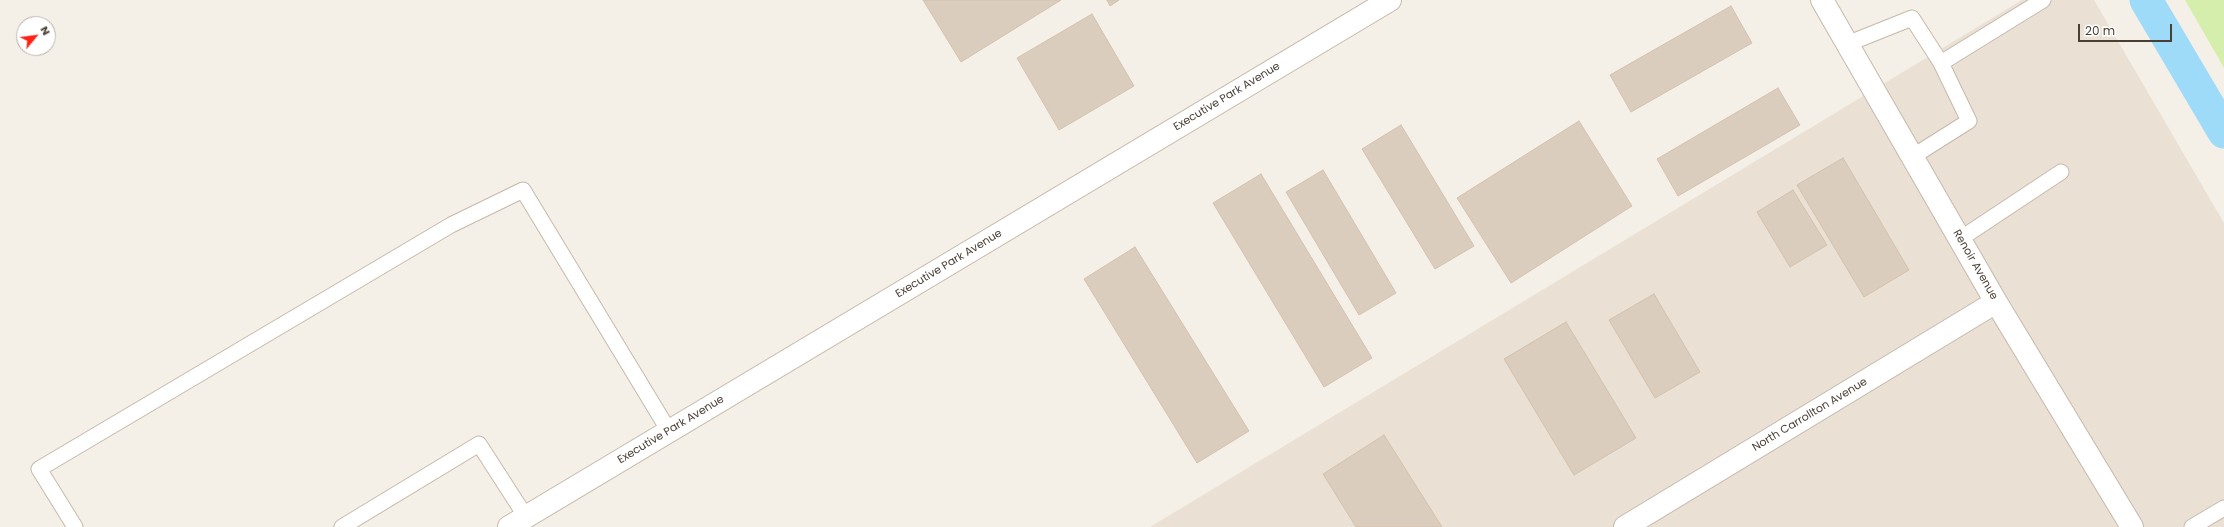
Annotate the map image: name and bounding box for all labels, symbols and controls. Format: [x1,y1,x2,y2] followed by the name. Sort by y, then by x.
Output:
[16,16,56,56] north arrow
[2080,16,2174,42] scale bar
[2085,22,2115,39] text: 20 m
[37,23,55,38] text: N
[1171,60,1283,134] street label: Executive Park Avenue
[893,227,1005,301] street label: Executive Park Avenue
[1950,228,2000,302] street label: Renoir Avenue
[1750,375,1870,455] street label: North Carrollton Avenue
[615,393,727,467] street label: Executive Park Avenue

